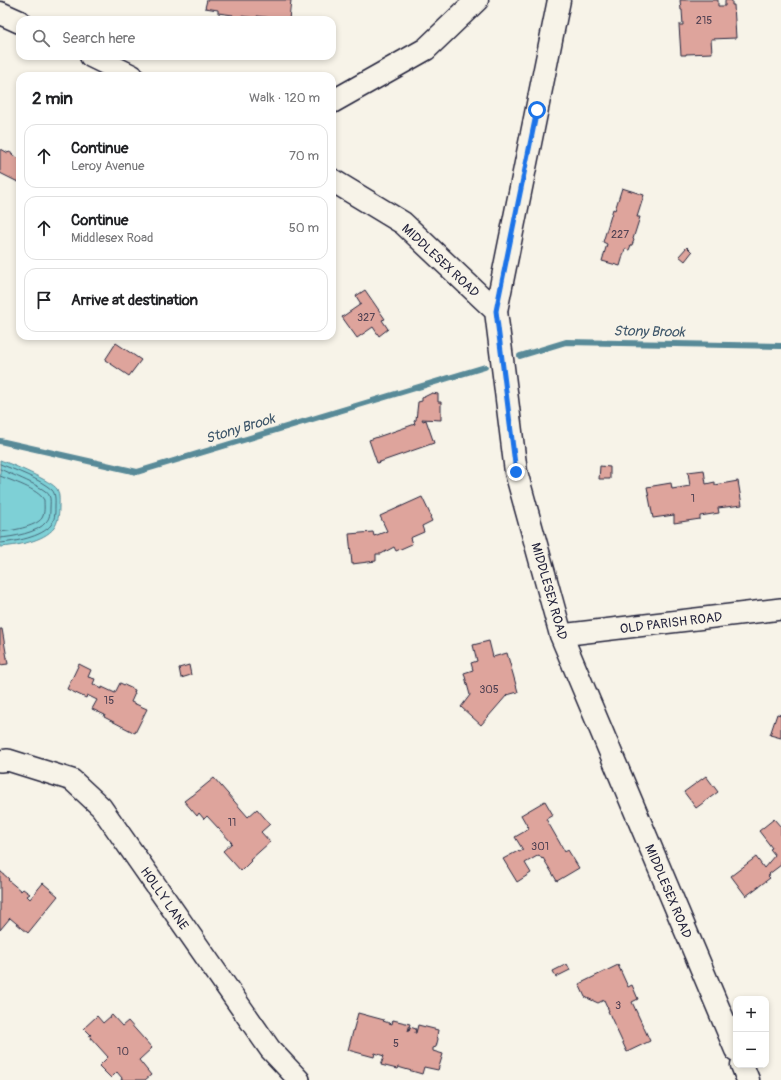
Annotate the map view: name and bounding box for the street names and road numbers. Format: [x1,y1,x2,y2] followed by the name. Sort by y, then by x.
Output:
[398,221,482,301] street label: MIDDLESEX ROAD
[528,541,571,642] street label: MIDDLESEX ROAD
[619,609,723,637] street label: OLD PARISH ROAD
[641,842,695,941] street label: MIDDLESEX ROAD
[137,864,192,933] street label: HOLLY LANE

